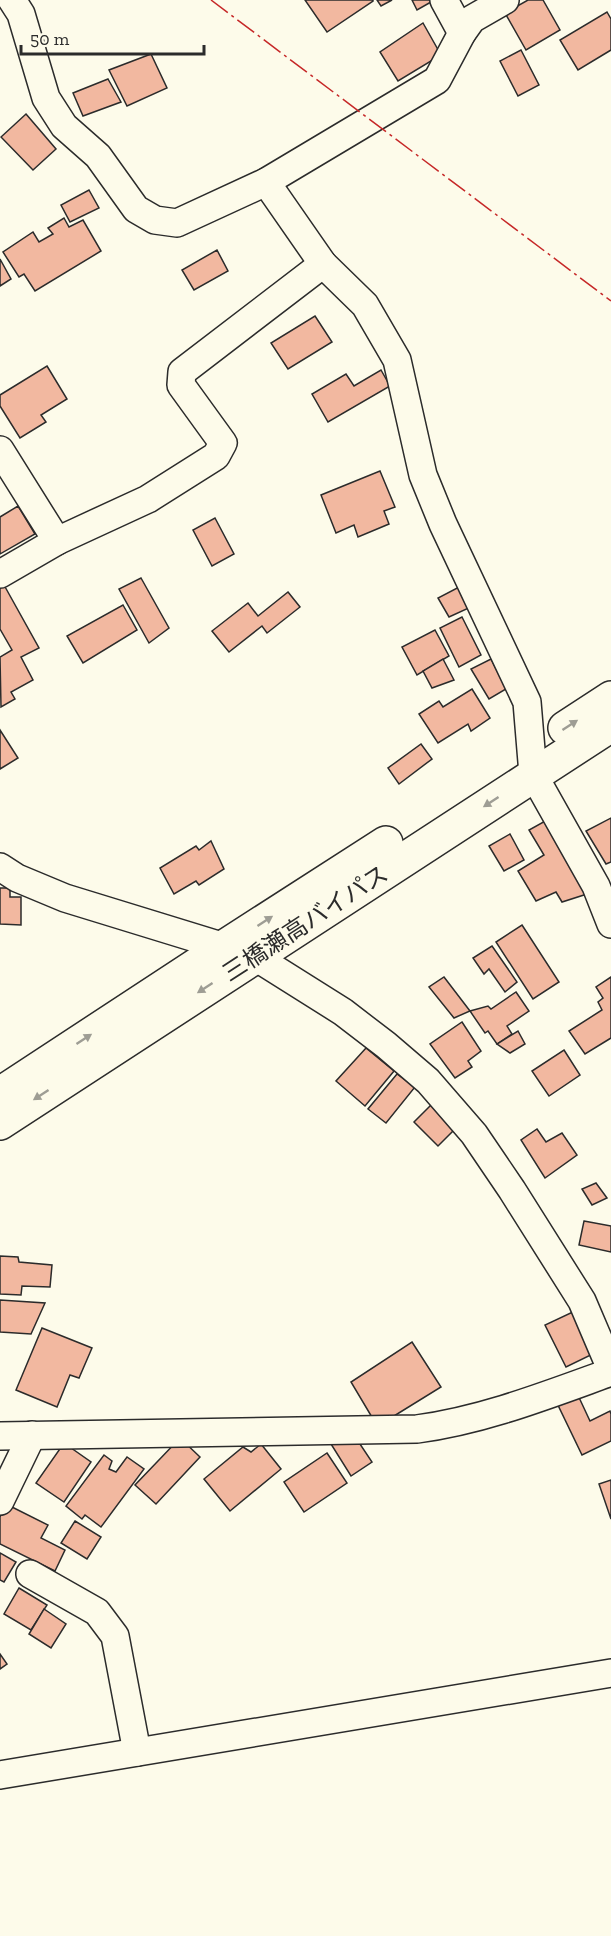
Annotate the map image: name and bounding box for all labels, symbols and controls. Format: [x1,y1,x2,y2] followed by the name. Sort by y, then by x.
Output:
[21,18,204,56] scale bar
[30,28,70,50] text: 50 m
[562,719,578,730] one-way arrow
[483,796,499,807] one-way arrow
[217,859,393,987] street label: 三橋瀬高バイパス
[257,915,273,926] one-way arrow
[196,983,213,994] one-way arrow
[76,1034,92,1045] one-way arrow
[33,1090,50,1101] one-way arrow

